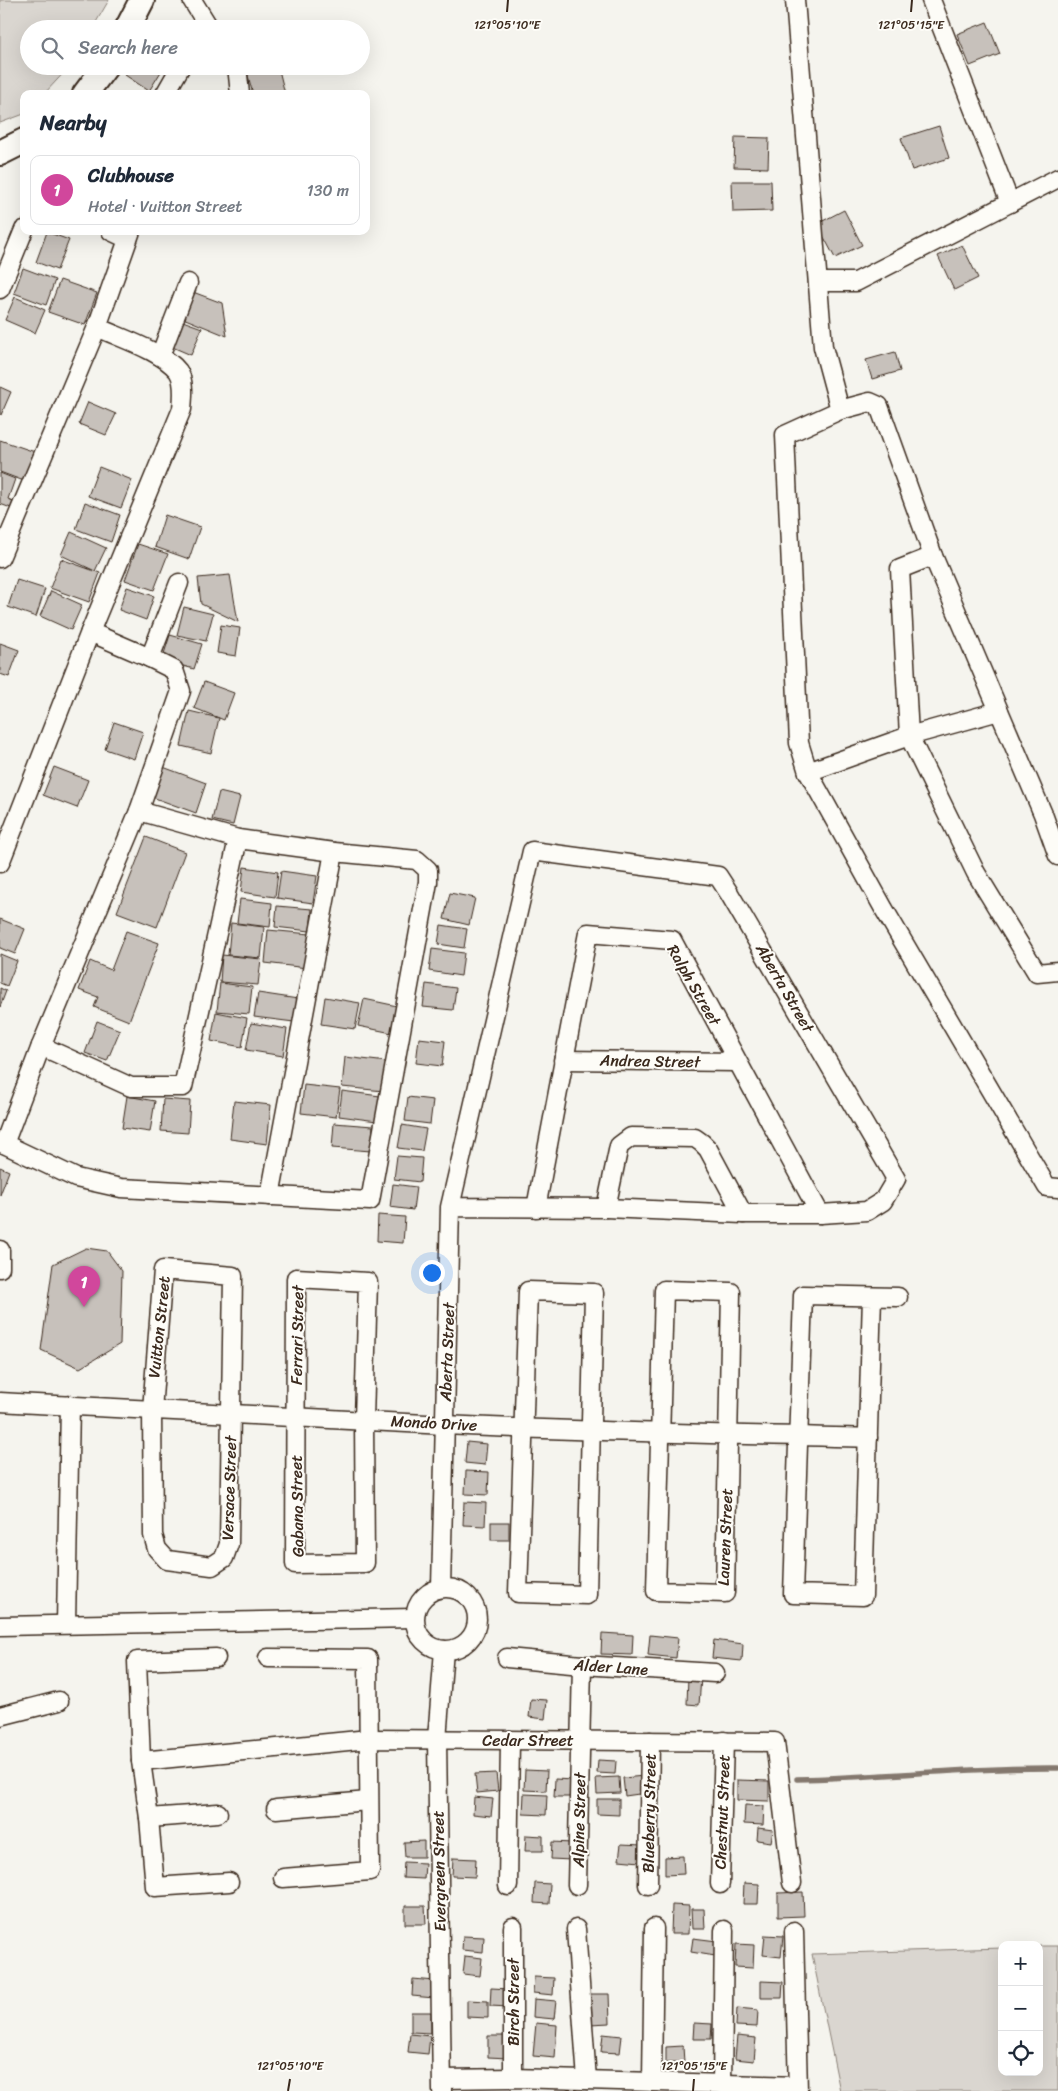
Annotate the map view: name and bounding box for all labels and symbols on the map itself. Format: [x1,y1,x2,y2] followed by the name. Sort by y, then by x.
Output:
[474,14,541,36] text: 121°05'10"E
[878,14,945,36] text: 121°05'15"E
[747,937,823,1038] street label: Aberta Street
[659,939,729,1032] street label: Ralph Street
[598,1046,701,1076] street label: Andrea Street
[419,1260,445,1286] your location
[68,1266,100,1307] pin: 1
[139,1275,179,1379] street label: Vuitton Street
[282,1284,312,1385] street label: Ferrari Street
[431,1302,463,1403] street label: Aberta Street
[390,1406,478,1440] street label: Mondo Drive
[213,1435,245,1541] street label: Versace Street
[282,1455,312,1557] street label: Gabana Street
[709,1488,741,1586] street label: Lauren Street
[572,1650,649,1684] street label: Alder Lane
[482,1726,574,1755] street label: Cedar Street
[633,1753,665,1873] street label: Blueberry Street
[706,1754,738,1870] street label: Chestnut Street
[564,1772,594,1869] street label: Alpine Street
[423,1810,455,1932] street label: Evergreen Street
[499,1957,528,2046] street label: Birch Street
[257,2055,324,2077] text: 121°05'10"E
[661,2055,728,2077] text: 121°05'15"E

